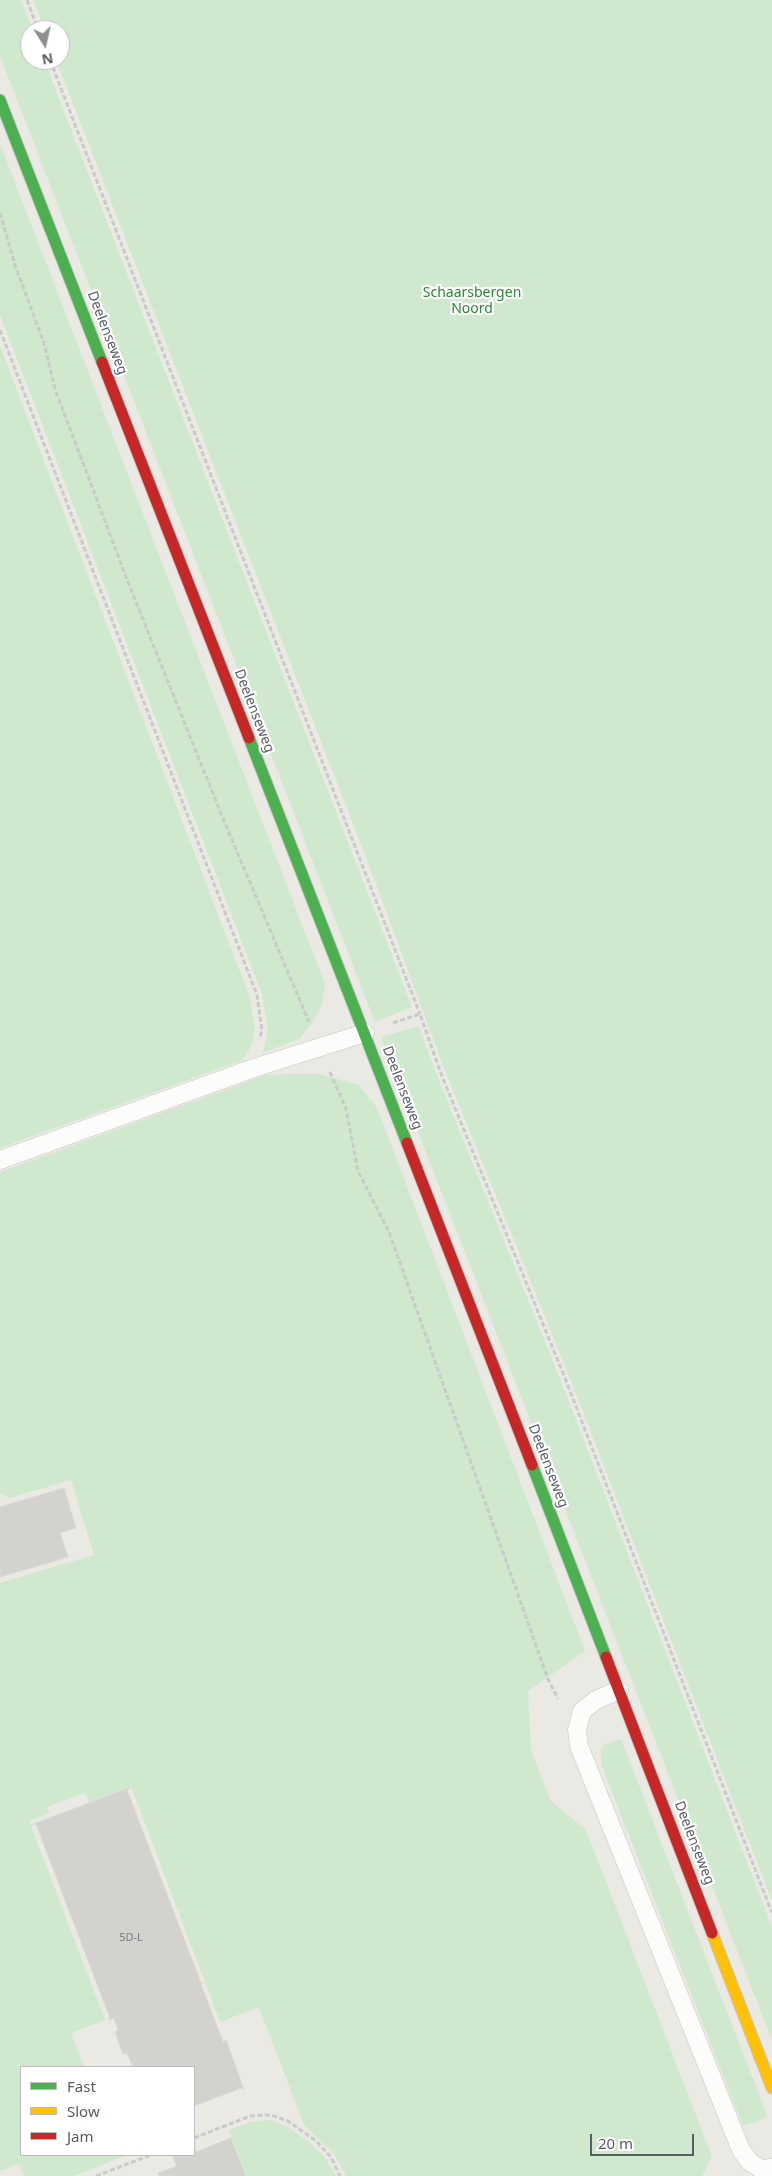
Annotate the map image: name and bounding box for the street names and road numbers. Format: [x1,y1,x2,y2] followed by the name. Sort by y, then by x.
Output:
[83,289,131,377] street label: Deelenseweg
[230,667,278,755] street label: Deelenseweg
[378,1044,426,1132] street label: Deelenseweg
[524,1422,572,1510] street label: Deelenseweg
[670,1799,718,1887] street label: Deelenseweg

